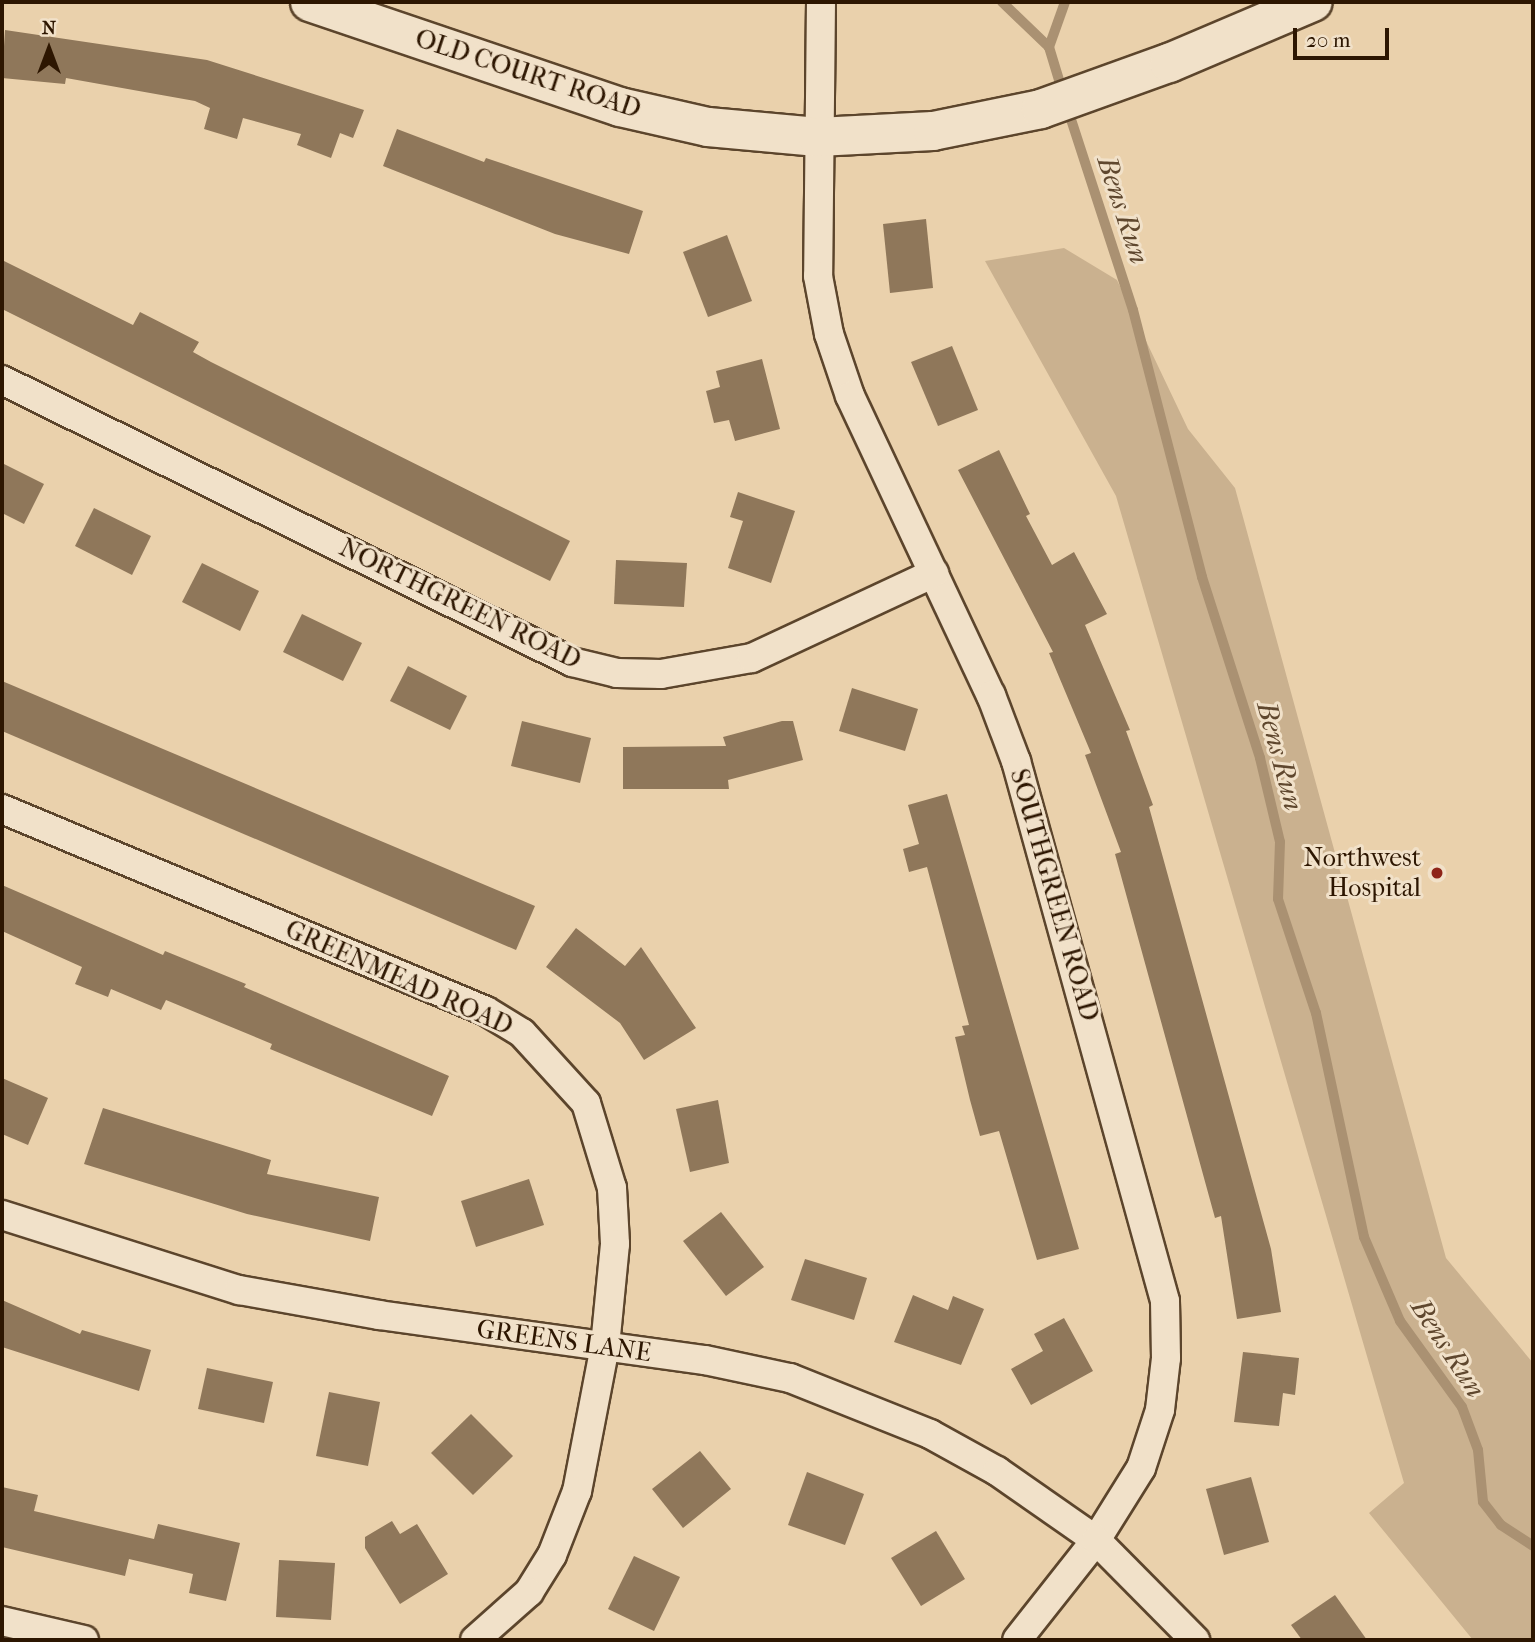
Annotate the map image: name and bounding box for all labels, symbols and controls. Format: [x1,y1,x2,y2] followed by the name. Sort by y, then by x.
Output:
[14,14,84,84] north arrow
[1297,14,1393,58] scale bar
[42,17,56,39] text: N
[411,23,645,125] street label: OLD COURT ROAD
[1306,28,1350,52] text: 20 m
[1090,152,1156,268] water label: Bens Run
[334,532,586,676] street label: NORTHGREEN ROAD
[1249,698,1311,814] water label: Bens Run
[1003,765,1105,1025] street label: SOUTHGREEN ROAD
[1304,842,1421,903] place label: Northwest Hospital
[1427,863,1447,883] marker: Northwest Hospital
[280,914,518,1042] street label: GREENMEAD ROAD
[1404,1292,1492,1404] water label: Bens Run
[475,1313,653,1369] street label: GREENS LANE

